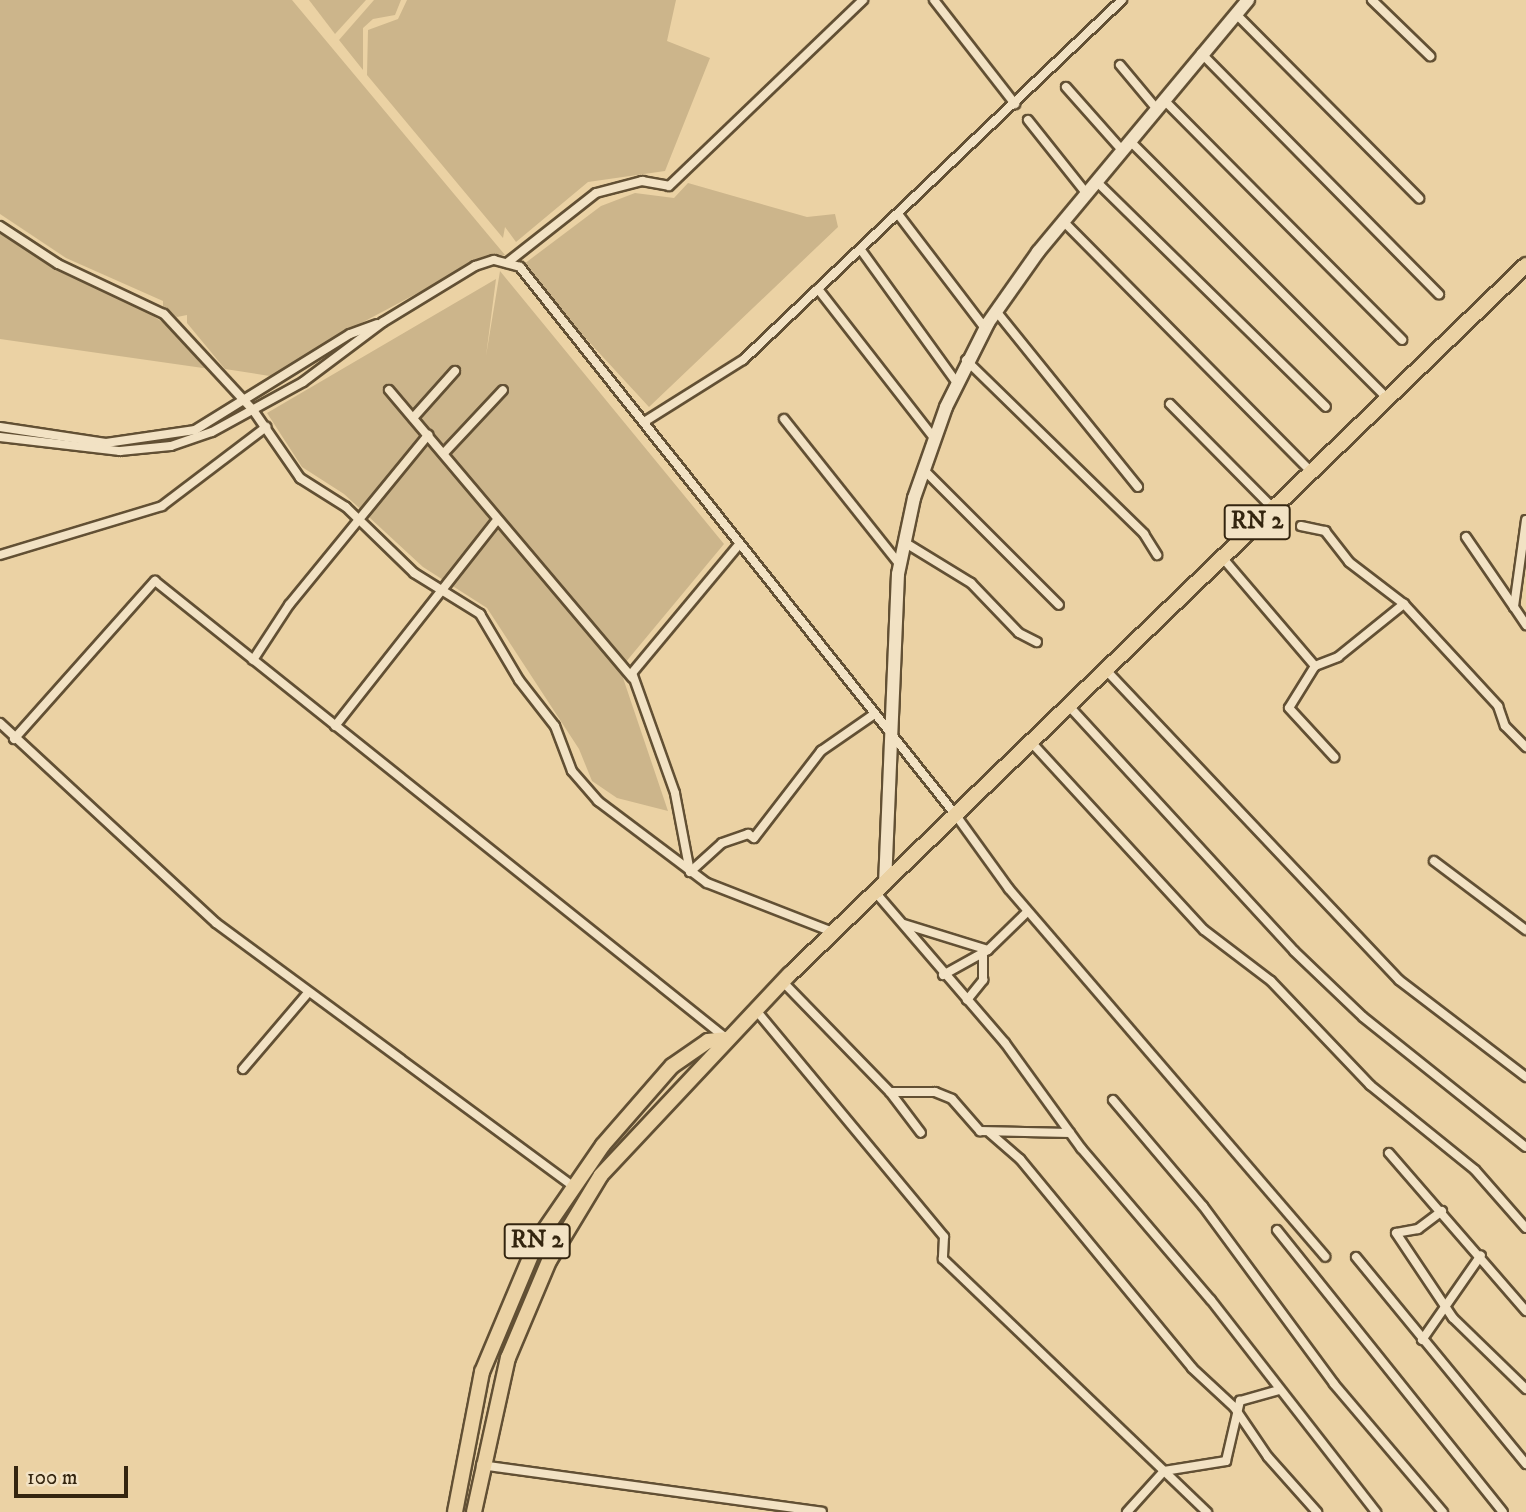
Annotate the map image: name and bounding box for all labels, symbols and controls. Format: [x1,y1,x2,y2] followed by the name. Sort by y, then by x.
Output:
[1222,502,1292,542] road number: RN 2
[502,1220,572,1261] road number: RN 2
[18,1452,131,1496] scale bar
[27,1465,78,1491] text: 100 m

